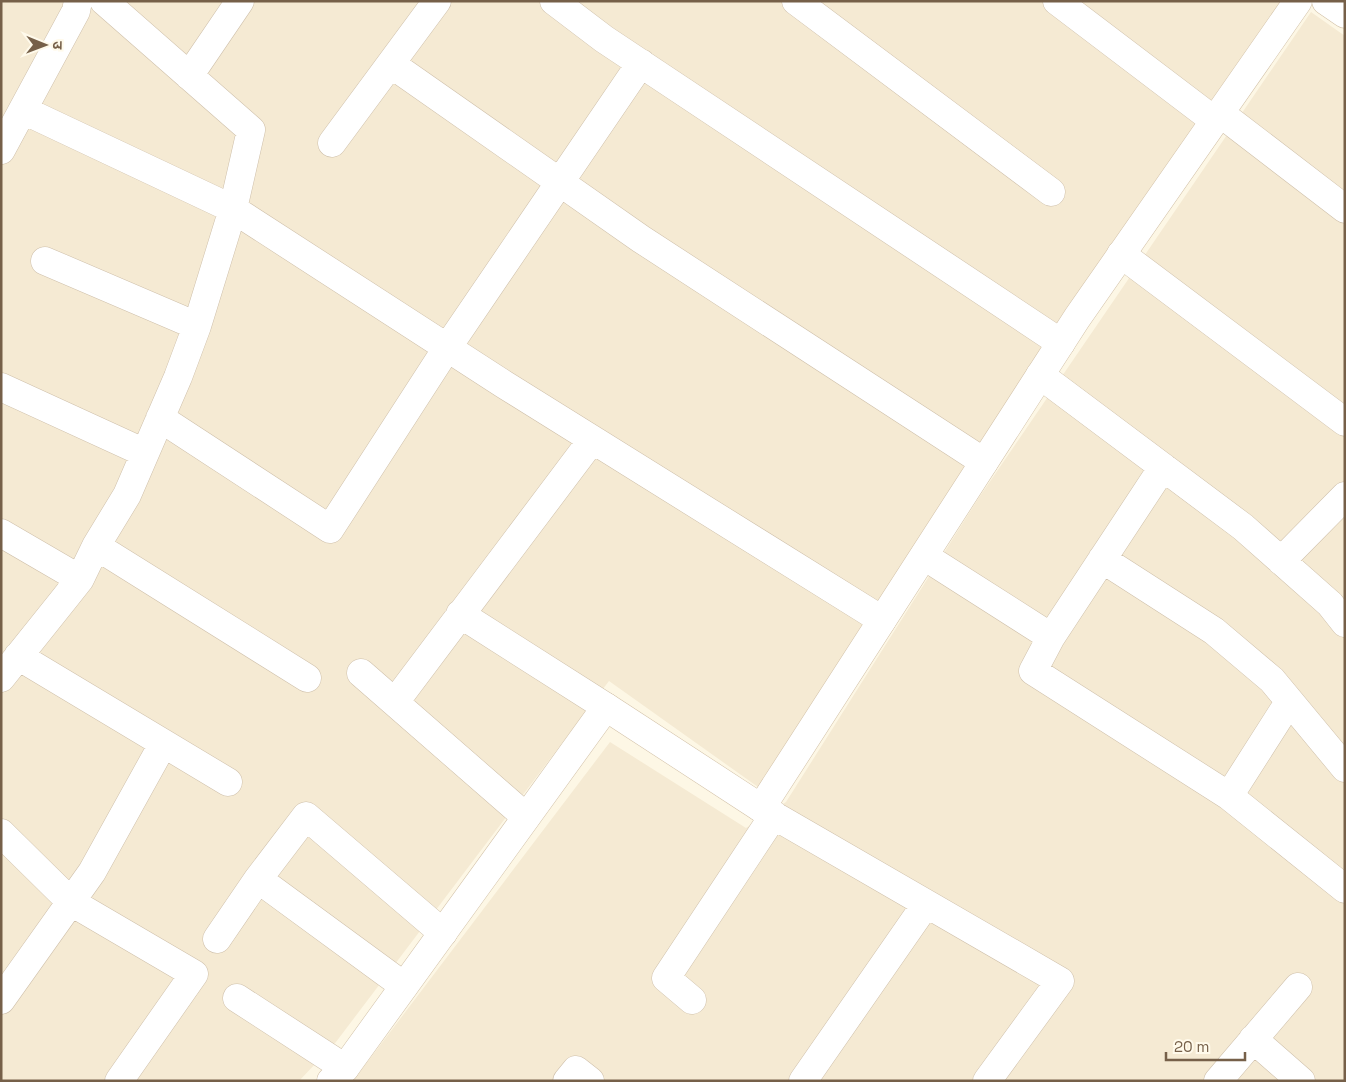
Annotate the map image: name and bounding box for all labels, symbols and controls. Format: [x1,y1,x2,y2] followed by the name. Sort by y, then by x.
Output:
[20,20,70,70] north arrow
[49,41,67,50] text: उ
[1166,1030,1245,1062] scale bar
[1174,1037,1209,1056] text: 20 m

